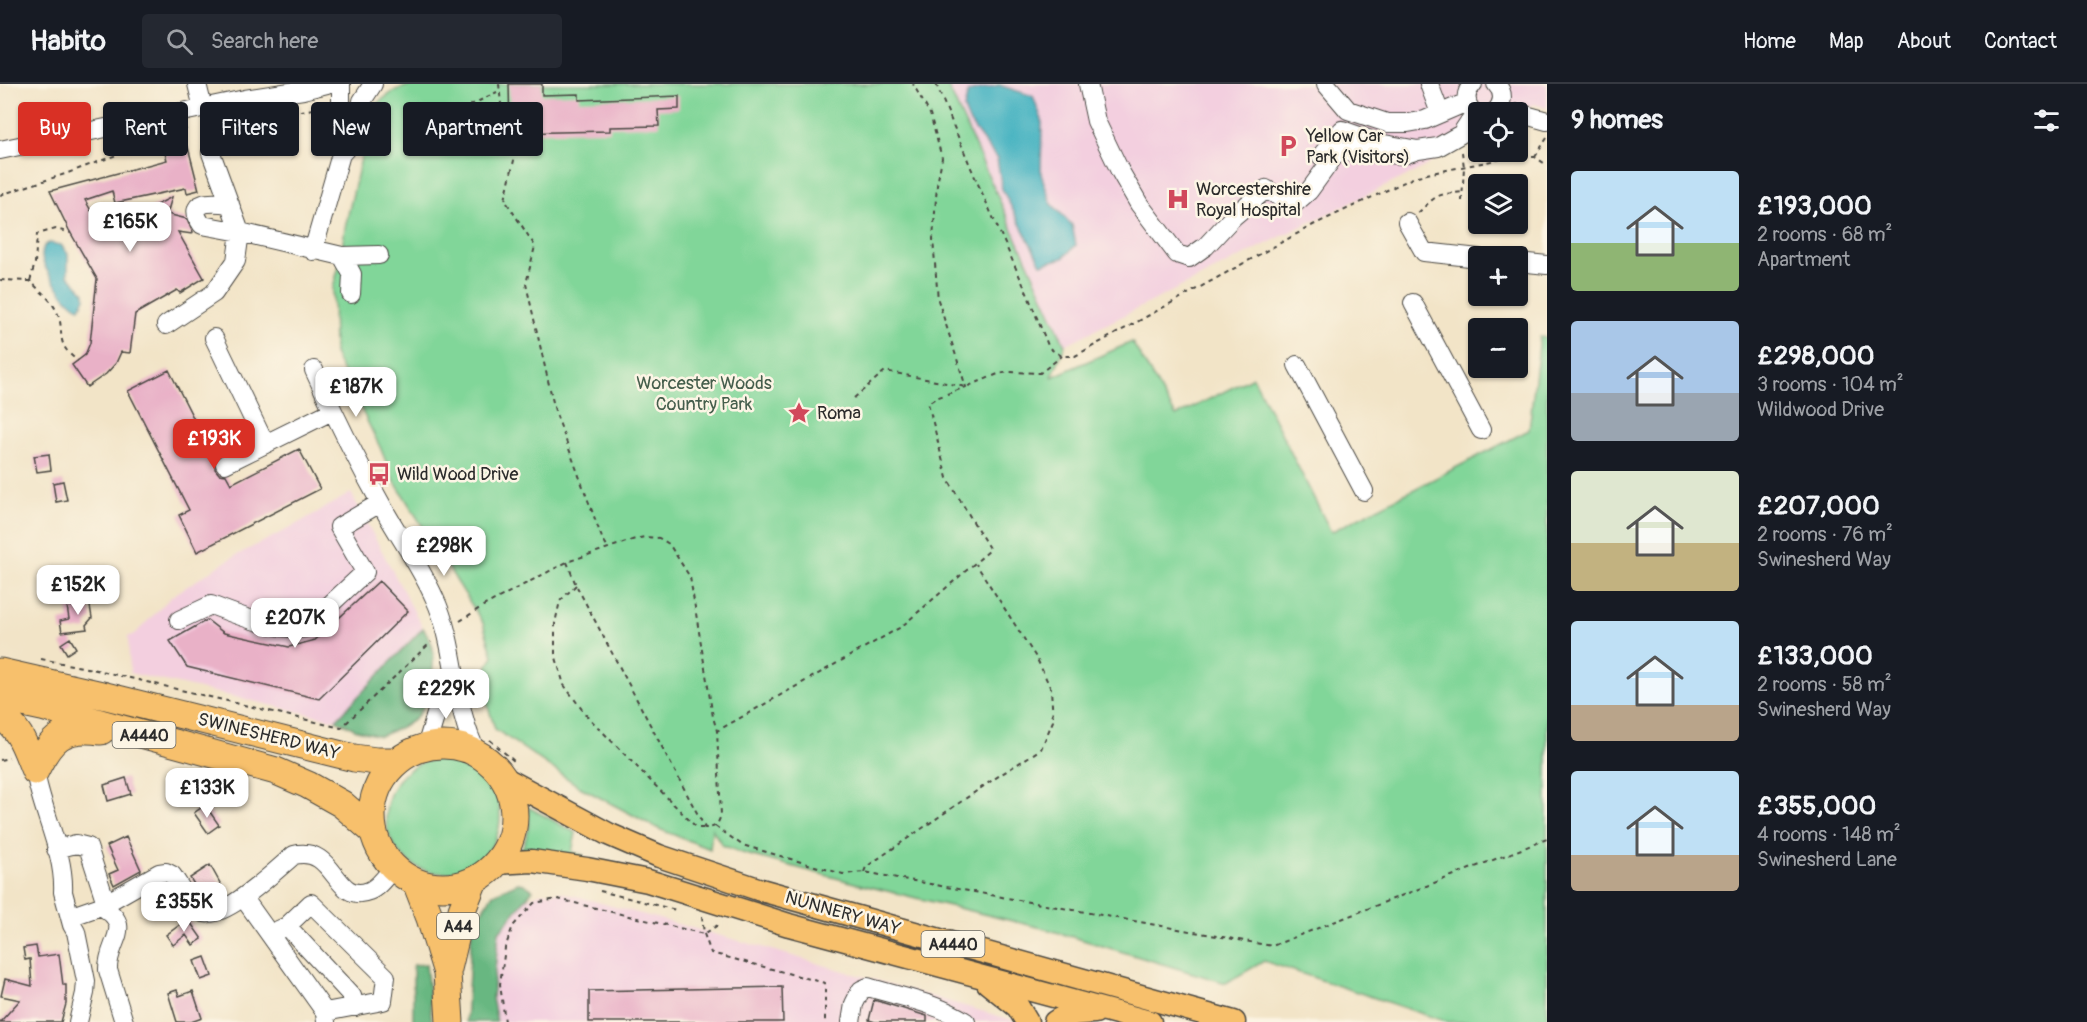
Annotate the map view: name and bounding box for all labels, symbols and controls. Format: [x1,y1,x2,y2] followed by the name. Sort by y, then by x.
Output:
[142,14,562,68] search box
[30,24,106,59] text: Habito
[163,25,196,58] icon: search
[211,27,318,55] text: Search here
[1743,28,1796,55] text: Home
[1829,28,1864,55] text: Map
[1897,28,1951,55] text: About
[1984,28,2057,55] text: Contact
[18,102,91,156] chip: Buy
[103,102,188,156] chip: Rent
[200,102,299,156] chip: Filters
[311,102,391,156] chip: New
[403,102,543,156] chip: Apartment
[1468,102,1528,378] map controls
[1468,102,1528,162] button: locate
[1571,104,1663,136] text: 9 homes
[2030,104,2063,137] icon: filters
[1305,125,1410,169] place label: Yellow Car Park (Visitors)
[1275,133,1301,159] parking icon: Yellow Car Park (Visitors)
[1468,174,1528,234] button: layers
[1196,178,1311,222] place label: Worcestershire Royal Hospital
[1165,186,1191,212] hospital icon: Worcestershire Royal Hospital
[1757,190,1872,222] text: £193,000
[1619,195,1691,267] icon: home
[88,202,172,253] pin: £165K
[102,209,158,234] text: £165K
[1757,222,1892,247] text: 2 rooms · 68 m²
[1468,246,1528,306] button: +
[1757,247,1850,272] text: Apartment
[1468,318,1528,378] button: −
[1757,340,1875,372] text: £298,000
[1619,345,1691,417] icon: home
[314,367,398,418] pin: £187K
[636,372,772,416] park label: Worcester Woods Country Park
[1757,372,1904,397] text: 3 rooms · 104 m²
[329,374,383,399] text: £187K
[1757,397,1884,422] text: Wildwood Drive
[786,400,812,426] place icon: Roma
[817,402,861,425] place label: Roma
[172,419,256,470] pin: £193K
[187,426,241,451] text: £193K
[366,461,392,487] bus stop icon: Wild Wood Drive
[397,463,519,486] place label: Wild Wood Drive
[1757,490,1880,522] text: £207,000
[1619,495,1691,567] icon: home
[1757,522,1893,547] text: 2 rooms · 76 m²
[402,526,486,577] pin: £298K
[416,533,472,558] text: £298K
[1757,547,1891,572] text: Swinesherd Way
[36,565,120,616] pin: £152K
[51,572,105,597] text: £152K
[253,598,337,649] pin: £207K
[265,605,325,630] text: £207K
[1757,640,1873,672] text: £133,000
[1619,645,1691,717] icon: home
[404,669,488,720] pin: £229K
[1757,672,1892,697] text: 2 rooms · 58 m²
[417,676,475,701] text: £229K
[1757,697,1891,722] text: Swinesherd Way
[195,708,343,765] street label: SWINESHERD WAY
[112,722,176,748] road number: A4440
[165,768,249,819] pin: £133K
[179,775,235,800] text: £133K
[1757,790,1876,822] text: £355,000
[1619,795,1691,867] icon: home
[1757,822,1901,847] text: 4 rooms · 148 m²
[1757,847,1897,872] text: Swinesherd Lane
[142,882,226,933] pin: £355K
[782,886,904,941] street label: NUNNERY WAY
[155,889,213,914] text: £355K
[437,913,479,939] road number: A44
[922,931,984,957] road number: A4440

